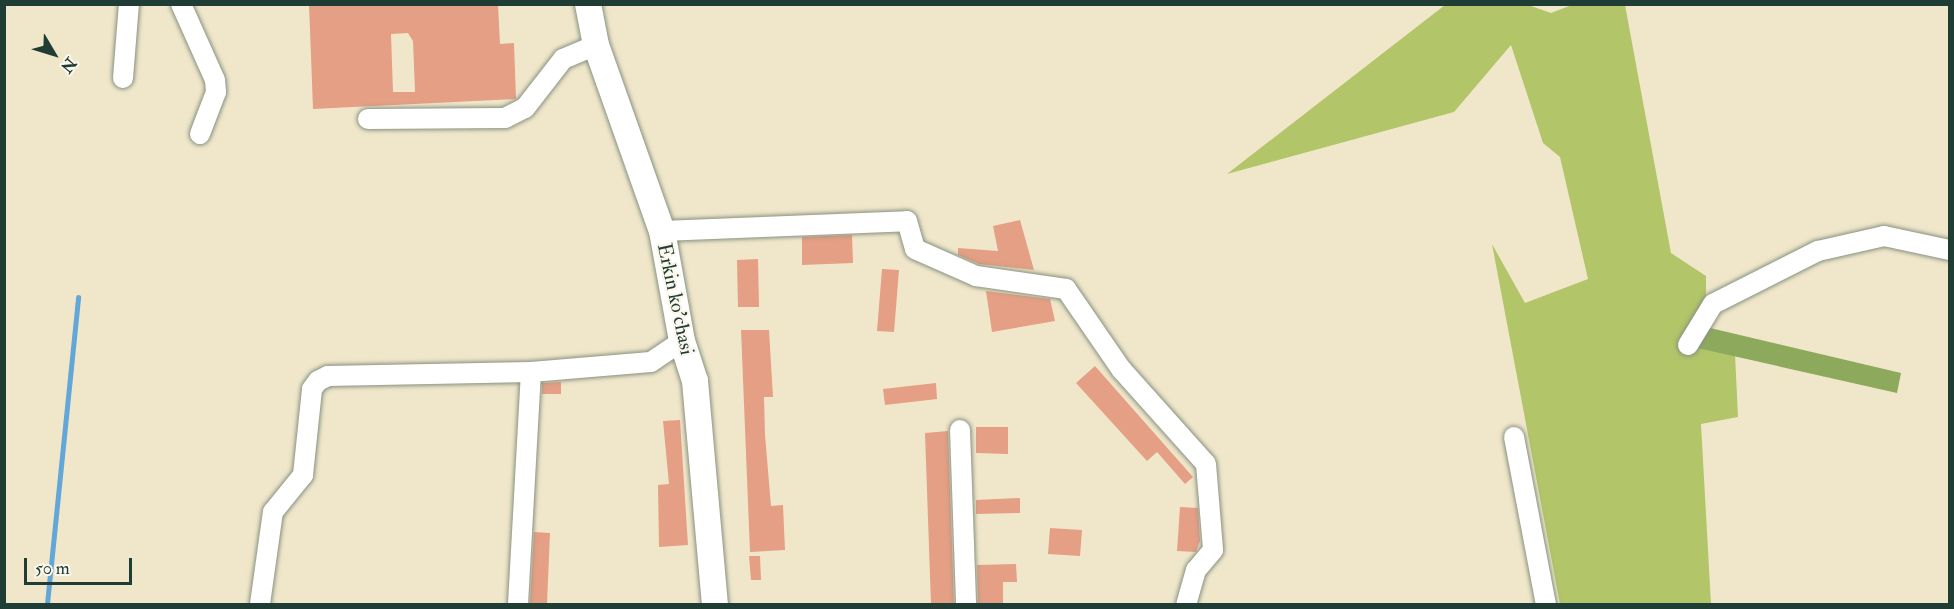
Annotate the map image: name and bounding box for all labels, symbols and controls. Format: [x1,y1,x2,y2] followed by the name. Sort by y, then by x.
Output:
[24,24,84,84] north arrow
[56,53,80,77] text: N
[652,241,700,357] street label: Erkin ko'chasi
[27,546,135,584] scale bar
[35,557,70,580] text: 50 m

